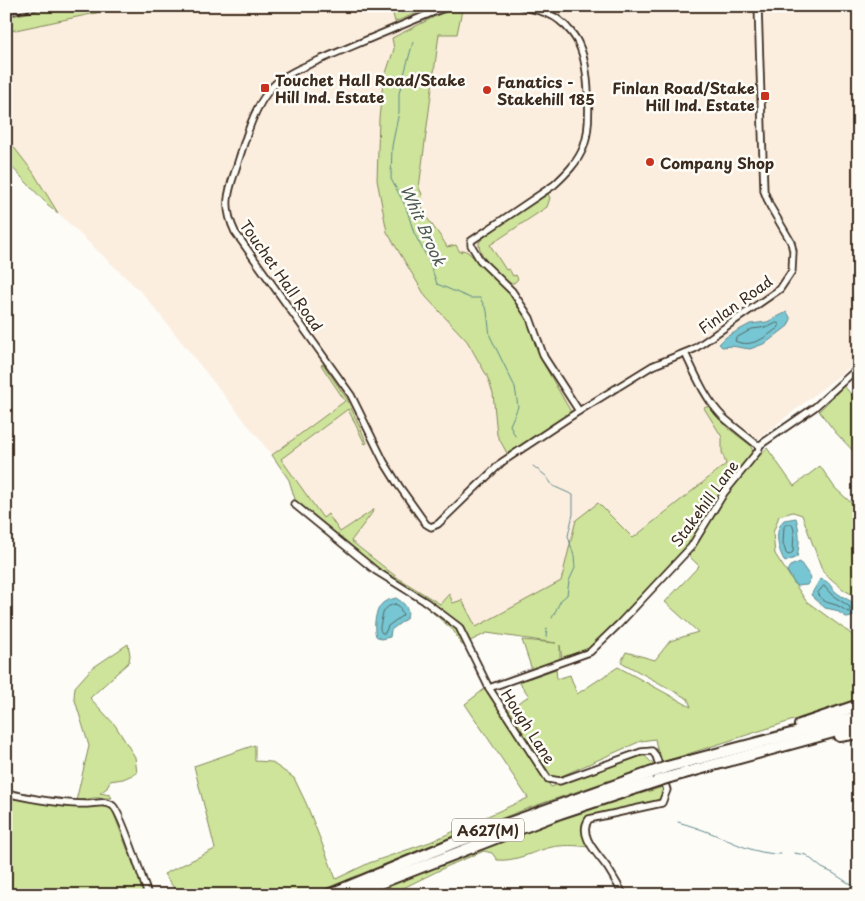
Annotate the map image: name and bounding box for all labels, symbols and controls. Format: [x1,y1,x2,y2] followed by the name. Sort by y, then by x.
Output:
[275,68,465,108] place label: Touchet Hall Road/Stake Hill Ind. Estate
[497,70,595,110] place label: Fanatics - Stakehill 185
[612,76,755,116] place label: Finlan Road/Stake Hill Ind. Estate
[259,82,271,94] marker: Touchet Hall Road/Stake Hill Ind. Estate
[481,84,493,96] marker: Fanatics - Stakehill 185
[759,90,771,102] marker: Finlan Road/Stake Hill Ind. Estate
[660,151,774,174] place label: Company Shop
[644,156,656,168] marker: Company Shop
[396,181,453,270] water label: Whit Brook
[235,215,329,335] street label: Touchet Hall Road
[693,269,777,339] street label: Finlan Road
[665,455,743,551] street label: Stakehill Lane
[496,684,562,768] street label: Hough Lane
[452,818,524,842] road number: A627(M)

